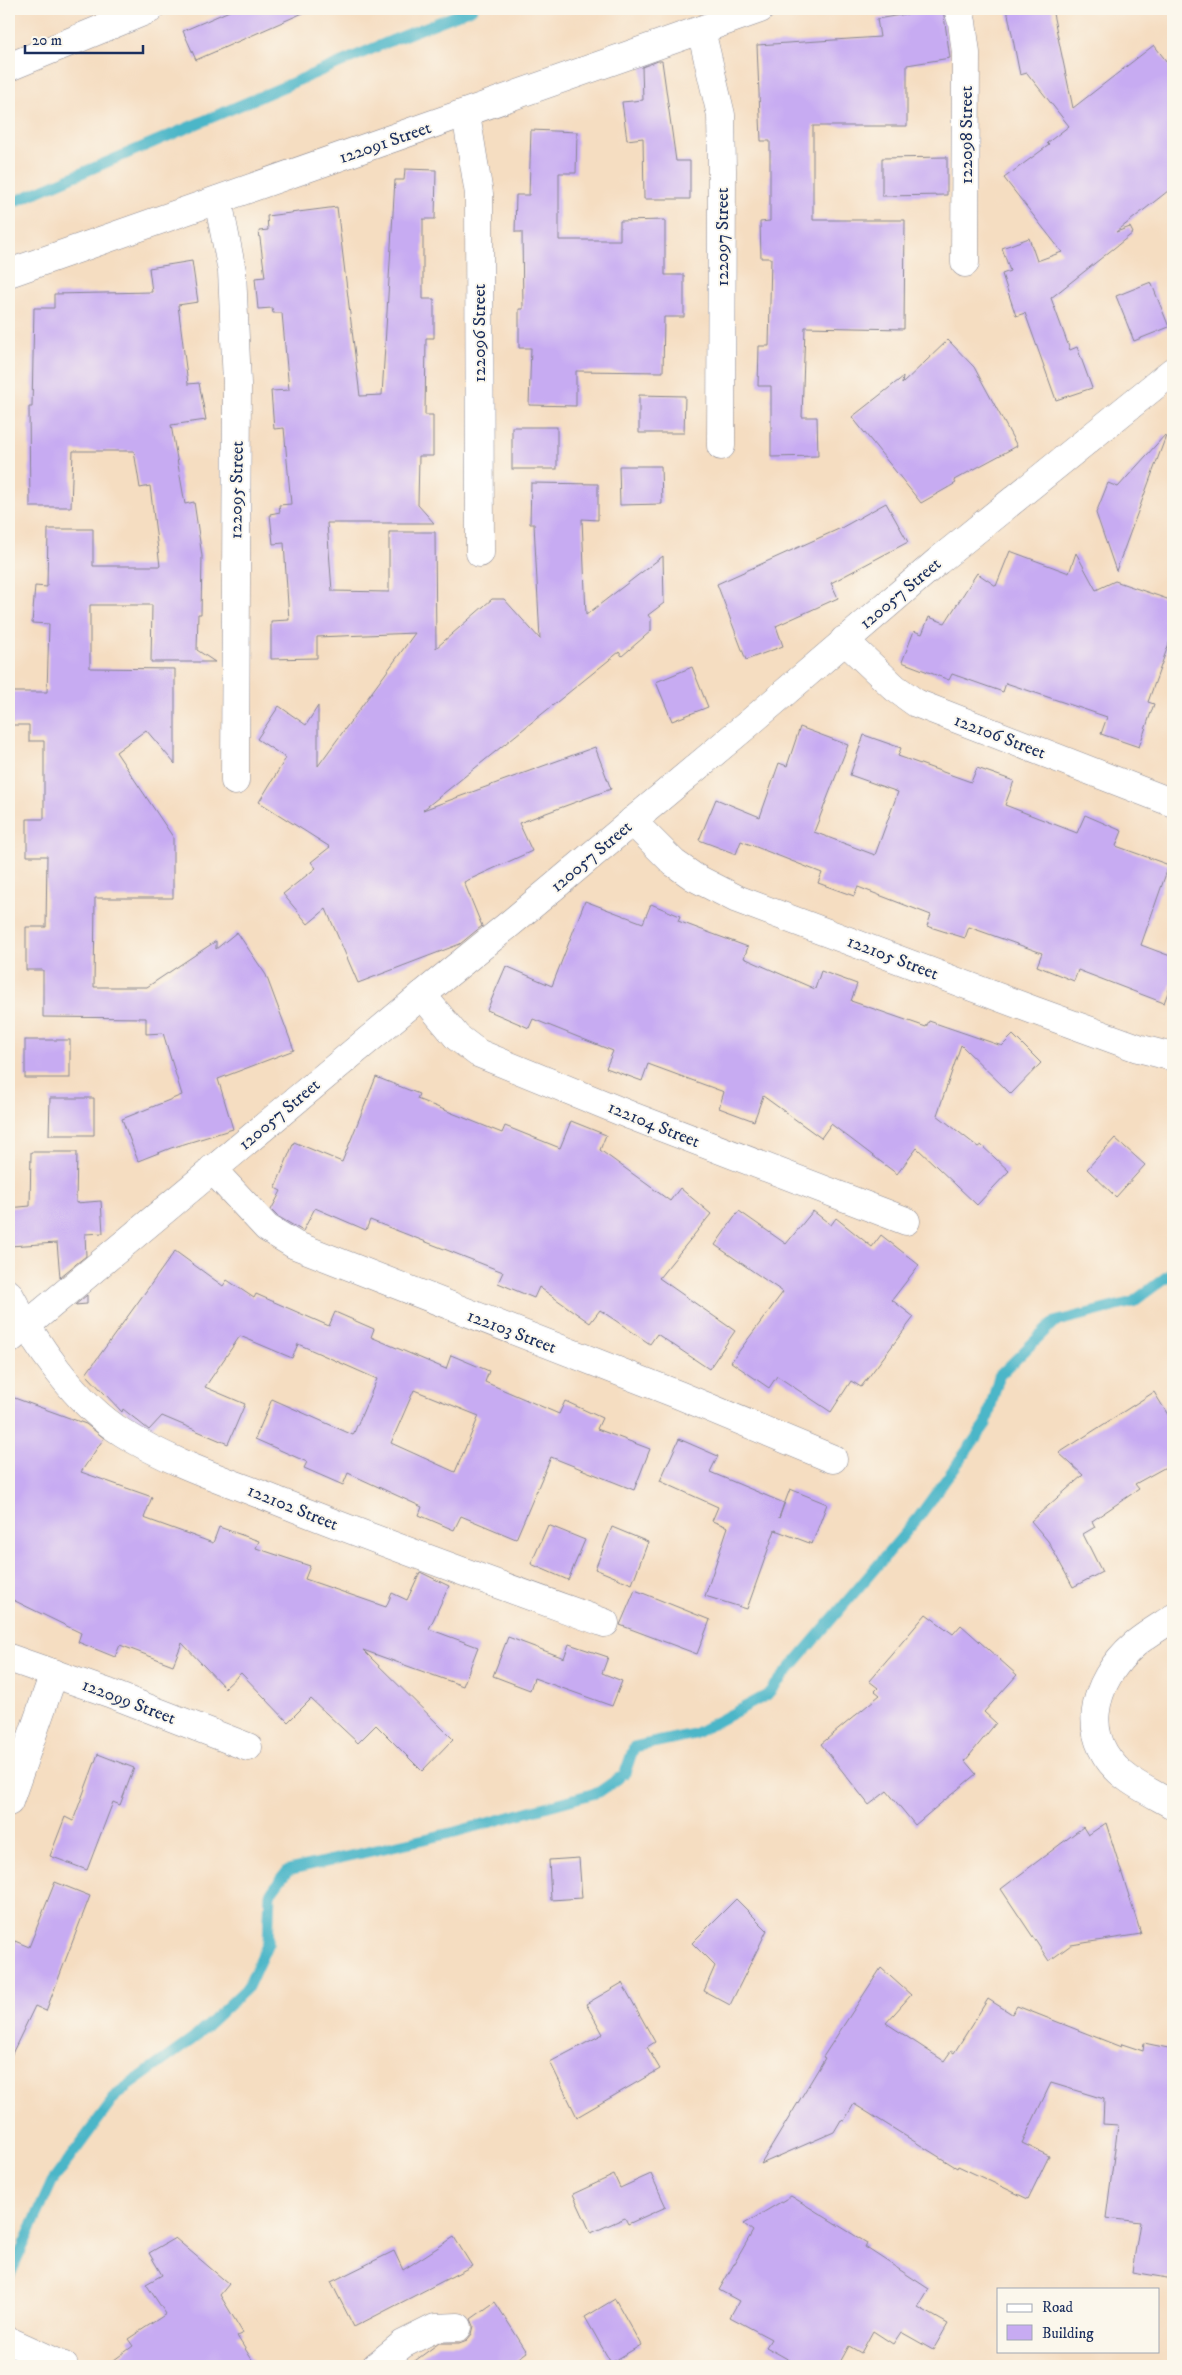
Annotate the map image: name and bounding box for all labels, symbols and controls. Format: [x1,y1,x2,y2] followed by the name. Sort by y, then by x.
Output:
[25,22,142,54] scale bar
[32,31,62,50] text: 20 m
[956,86,978,184] street label: 122098 Street
[336,117,434,169] street label: 122091 Street
[712,187,734,286] street label: 122097 Street
[469,283,491,382] street label: 122096 Street
[225,440,249,539] street label: 122095 Street
[855,553,946,634] street label: 120057 Street
[951,709,1049,765] street label: 122106 Street
[546,816,637,897] street label: 120057 Street
[844,930,942,985] street label: 122105 Street
[234,1074,325,1155] street label: 120057 Street
[604,1097,703,1153] street label: 122104 Street
[464,1305,560,1359] street label: 122103 Street
[244,1480,341,1536] street label: 122102 Street
[79,1674,179,1730] street label: 122099 Street
[997,2288,1160,2352] legend
[1042,2298,1074,2317] text: Road
[1042,2324,1094,2343] text: Building

